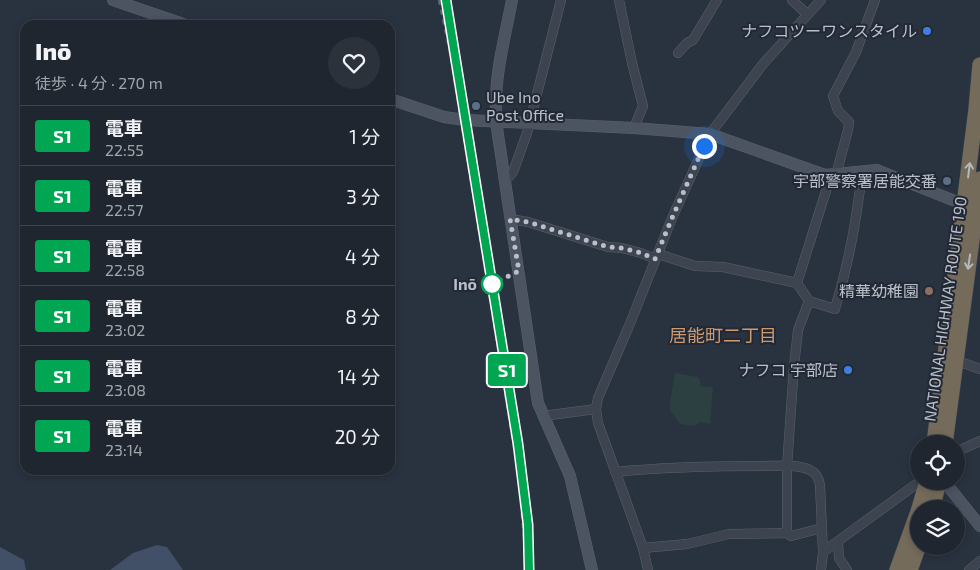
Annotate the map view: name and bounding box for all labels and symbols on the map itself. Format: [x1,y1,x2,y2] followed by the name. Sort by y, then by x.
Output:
[741,21,917,40] place label: ナフコツーワンスタイル
[921,25,933,37] marker: ナフコツーワンスタイル
[486,87,564,124] place label: Ube Ino Post Office
[470,100,482,112] marker: Ube Ino Post Office
[692,134,717,159] your location
[964,162,974,178] one-way arrow
[793,171,937,190] place label: 宇部警察署居能交番
[941,175,953,187] marker: 宇部警察署居能交番
[919,195,970,423] street label: NATIONAL HIGHWAY ROUTE 190
[964,254,974,270] one-way arrow
[481,273,503,295] marker: Inō
[453,274,477,293] place label: Inō
[839,281,919,300] place label: 精華幼稚園
[923,285,935,297] marker: 精華幼稚園
[669,324,777,346] district label: 居能町二丁目
[484,354,530,386] line badge: S1
[738,360,838,379] place label: ナフコ 宇部店
[842,364,854,376] marker: ナフコ 宇部店

